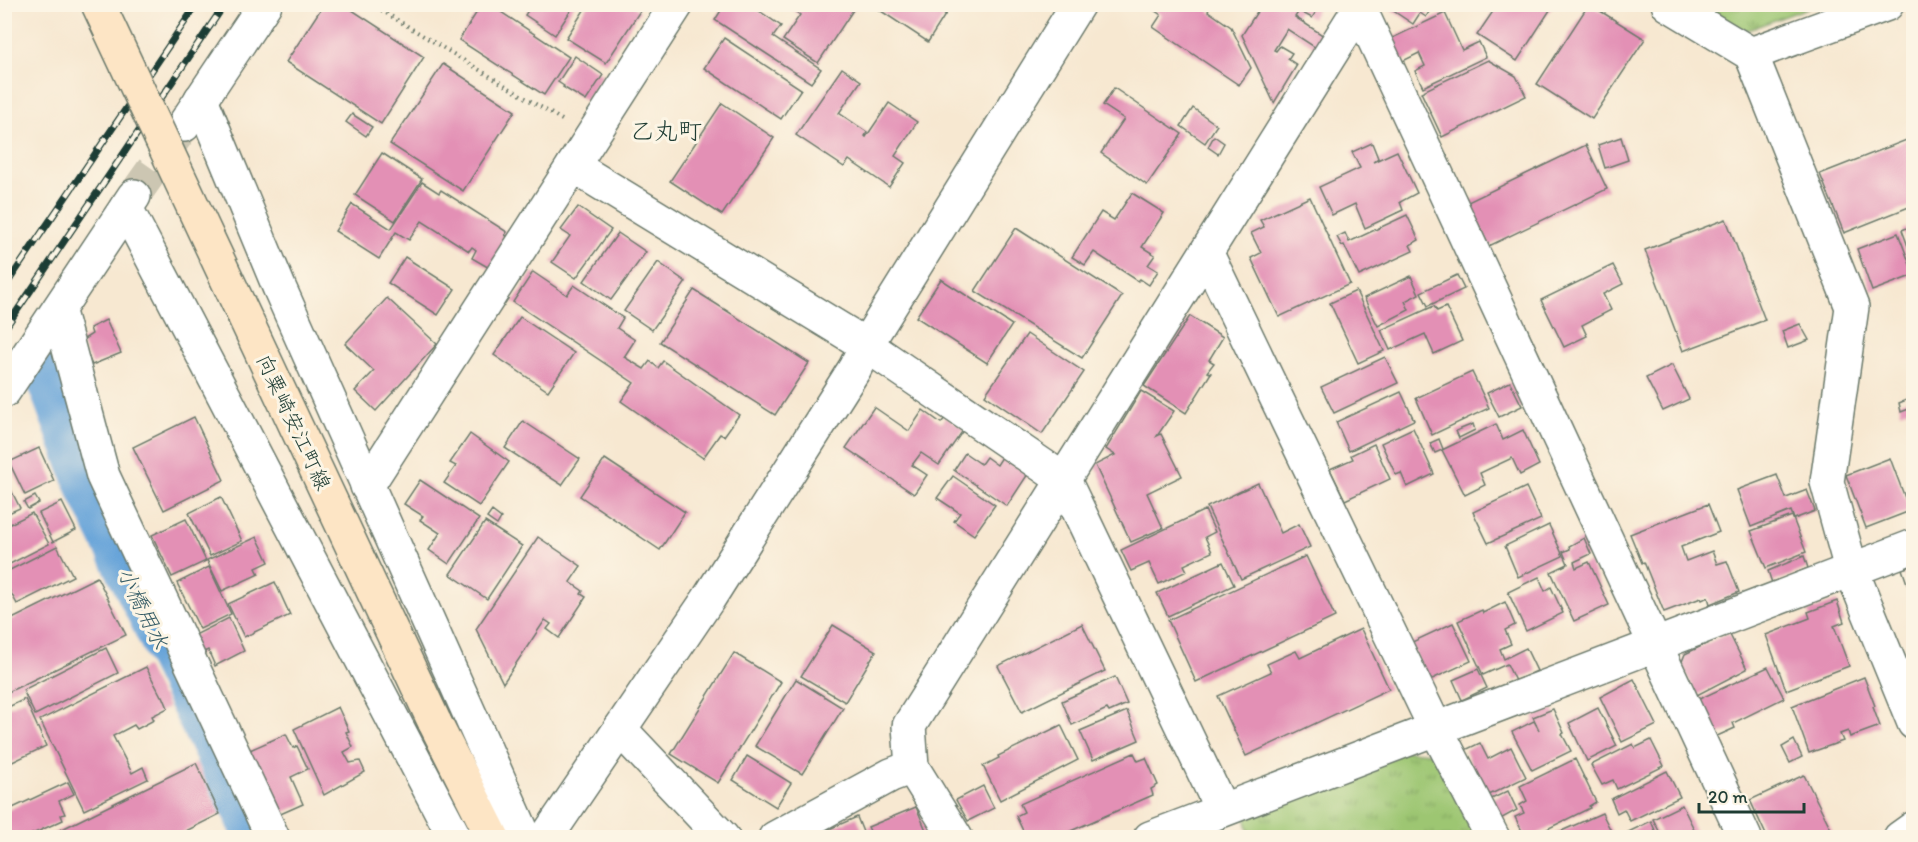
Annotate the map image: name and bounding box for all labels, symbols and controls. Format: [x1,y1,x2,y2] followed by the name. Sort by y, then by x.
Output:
[630,116,702,145] district label: 乙丸町
[252,350,336,494] street label: 向粟崎安江町線
[112,563,174,653] water label: 小橋用水
[1699,776,1804,814] scale bar
[1708,786,1748,808] text: 20 m

